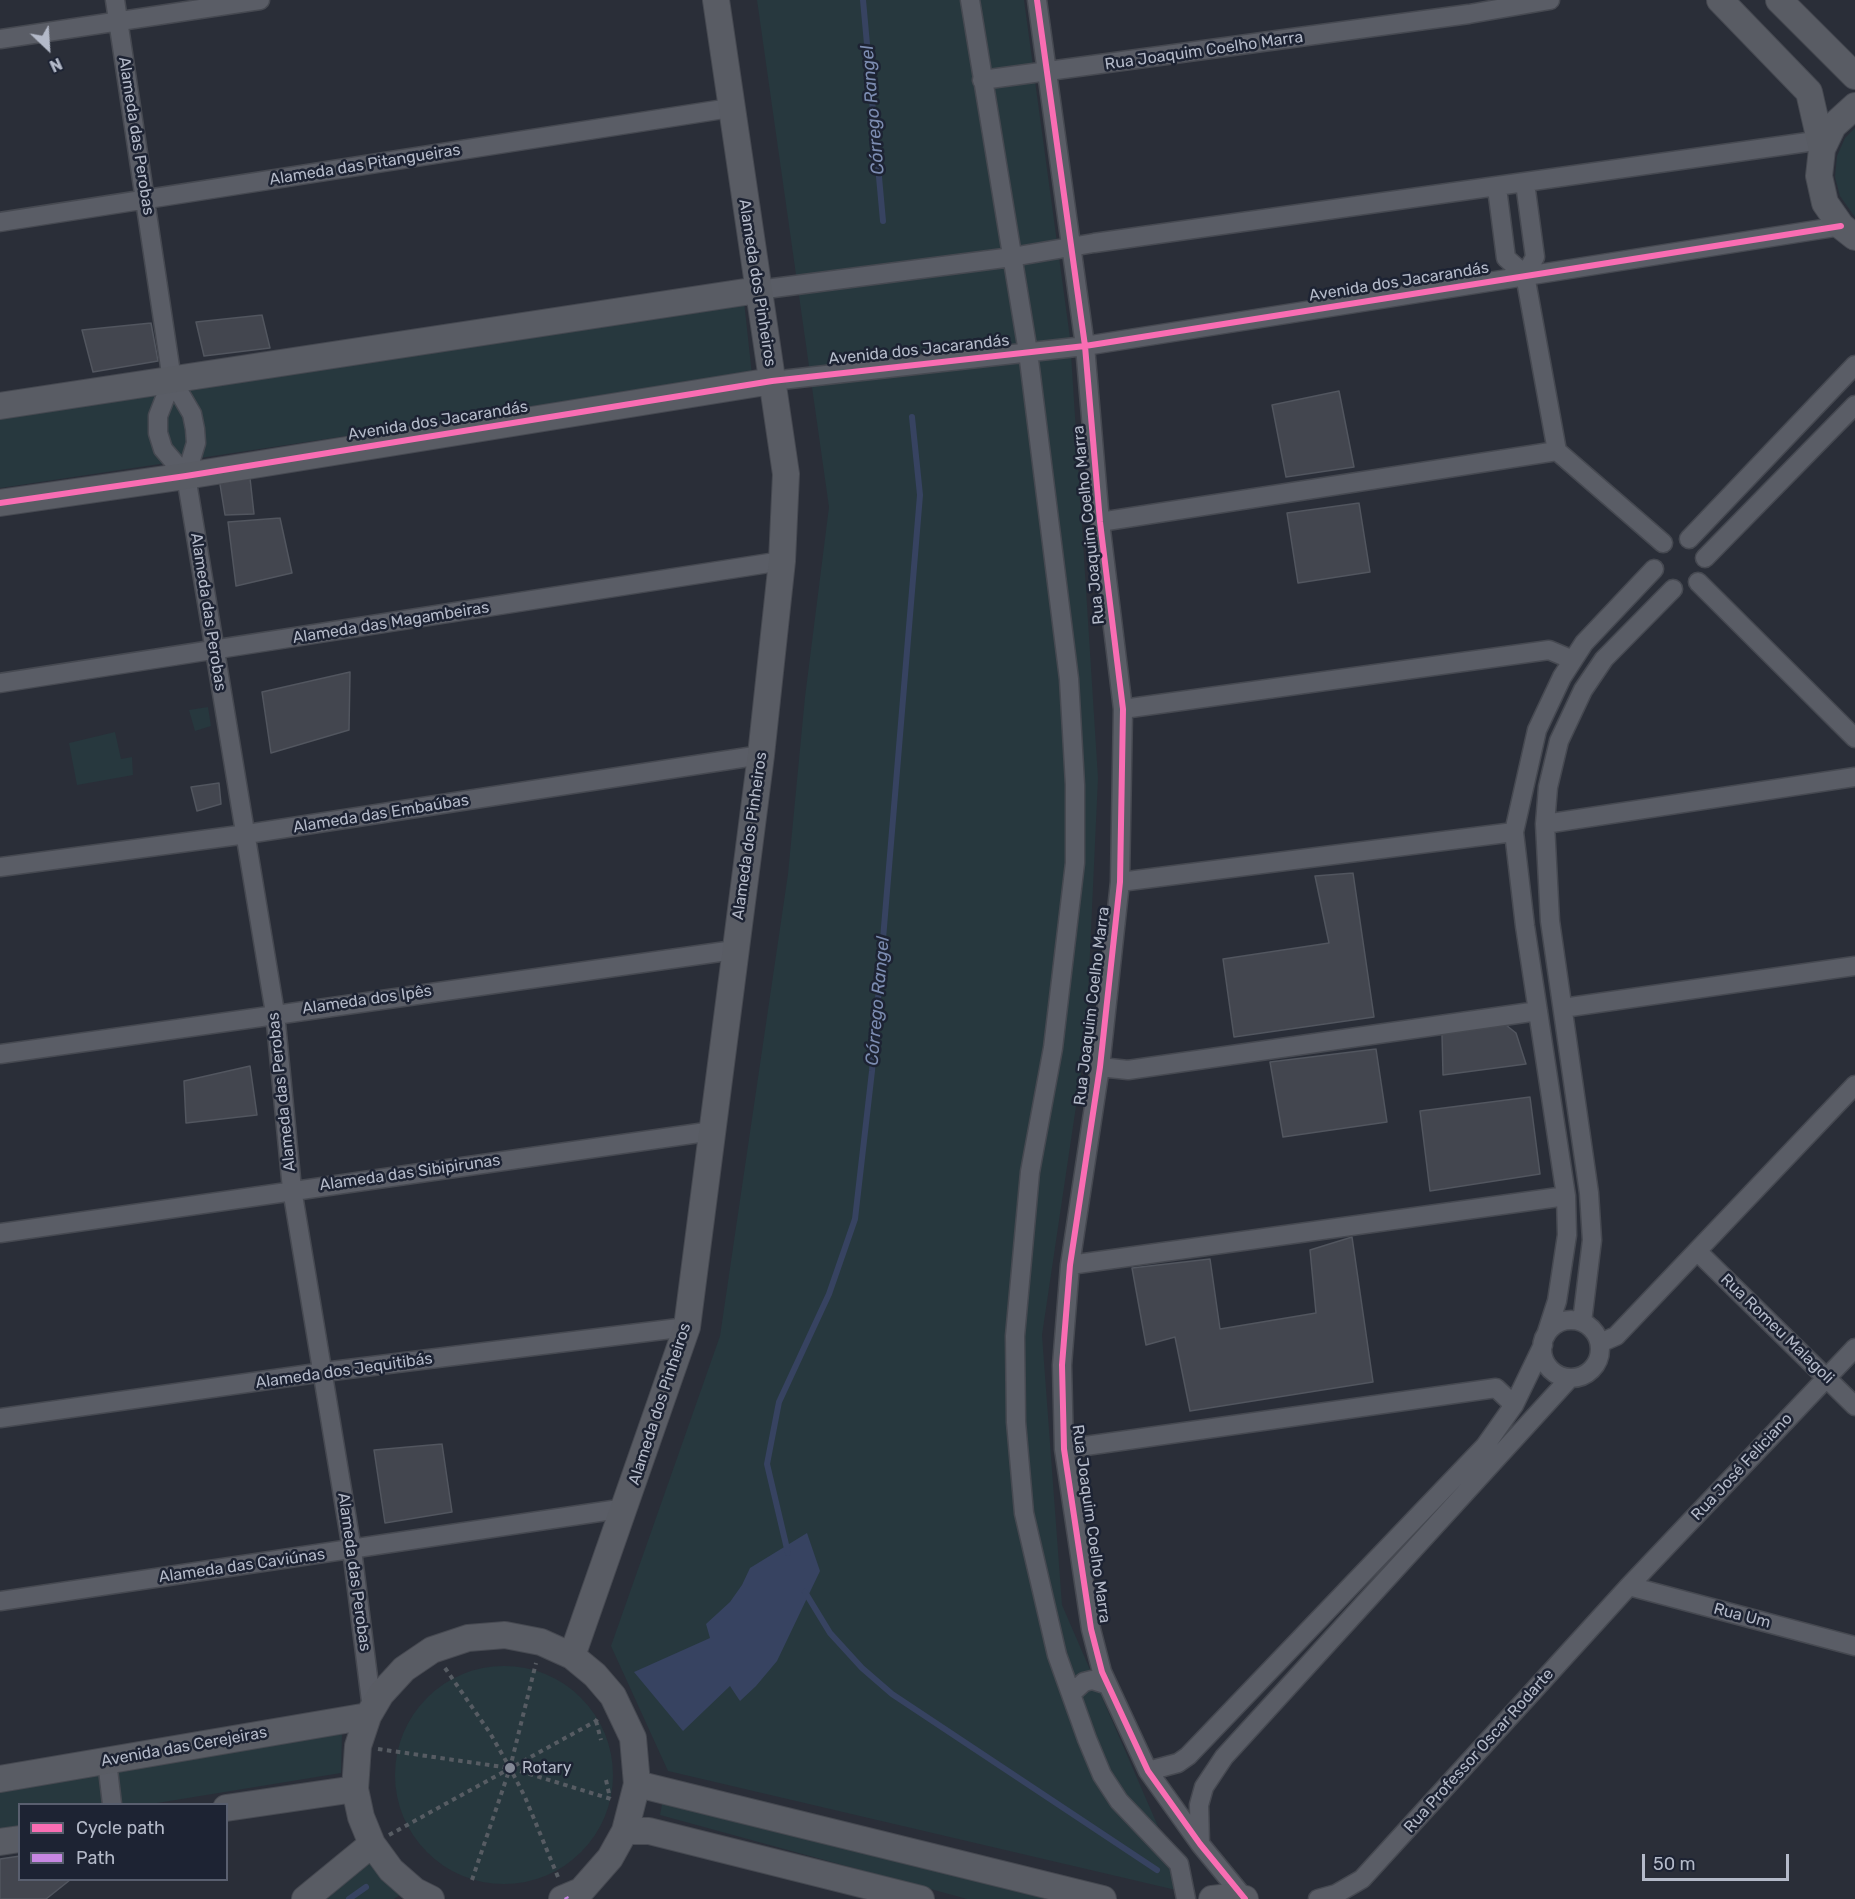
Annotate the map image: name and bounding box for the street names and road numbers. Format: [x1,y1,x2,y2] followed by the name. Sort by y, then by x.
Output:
[1104,28,1304,74] street label: Rua Joaquim Coelho Marra
[114,55,158,217] street label: Alameda das Perobas
[268,140,462,190] street label: Alameda das Pitangueiras
[734,198,780,368] street label: Alameda dos Pinheiros
[1308,258,1490,306] street label: Avenida dos Jacarandás
[828,331,1010,369] street label: Avenida dos Jacarandás
[347,397,529,445] street label: Avenida dos Jacarandás
[1069,424,1109,626] street label: Rua Joaquim Coelho Marra
[186,531,230,693] street label: Alameda das Perobas
[291,598,491,648] street label: Alameda das Magambeiras
[729,751,771,921] street label: Alameda dos Pinheiros
[292,791,470,837] street label: Alameda das Embaúbas
[1070,906,1114,1106] street label: Rua Joaquim Coelho Marra
[301,981,433,1019] street label: Alameda dos Ipês
[264,1011,300,1173] street label: Alameda das Perobas
[318,1151,502,1195] street label: Alameda das Sibipirunas
[1716,1270,1838,1388] street label: Rua Romeu Malagoli
[625,1320,695,1488] street label: Alameda dos Pinheiros
[254,1349,434,1393] street label: Alameda dos Jequitibás
[1687,1409,1797,1525] street label: Rua José Feliciano
[1068,1424,1114,1624] street label: Rua Joaquim Coelho Marra
[333,1491,375,1653] street label: Alameda das Perobas
[158,1545,326,1587] street label: Alameda das Caviúnas
[1711,1599,1773,1633] street label: Rua Um
[1400,1665,1558,1837] street label: Rua Professor Oscar Rodarte
[99,1723,269,1771] street label: Avenida das Cerejeiras

